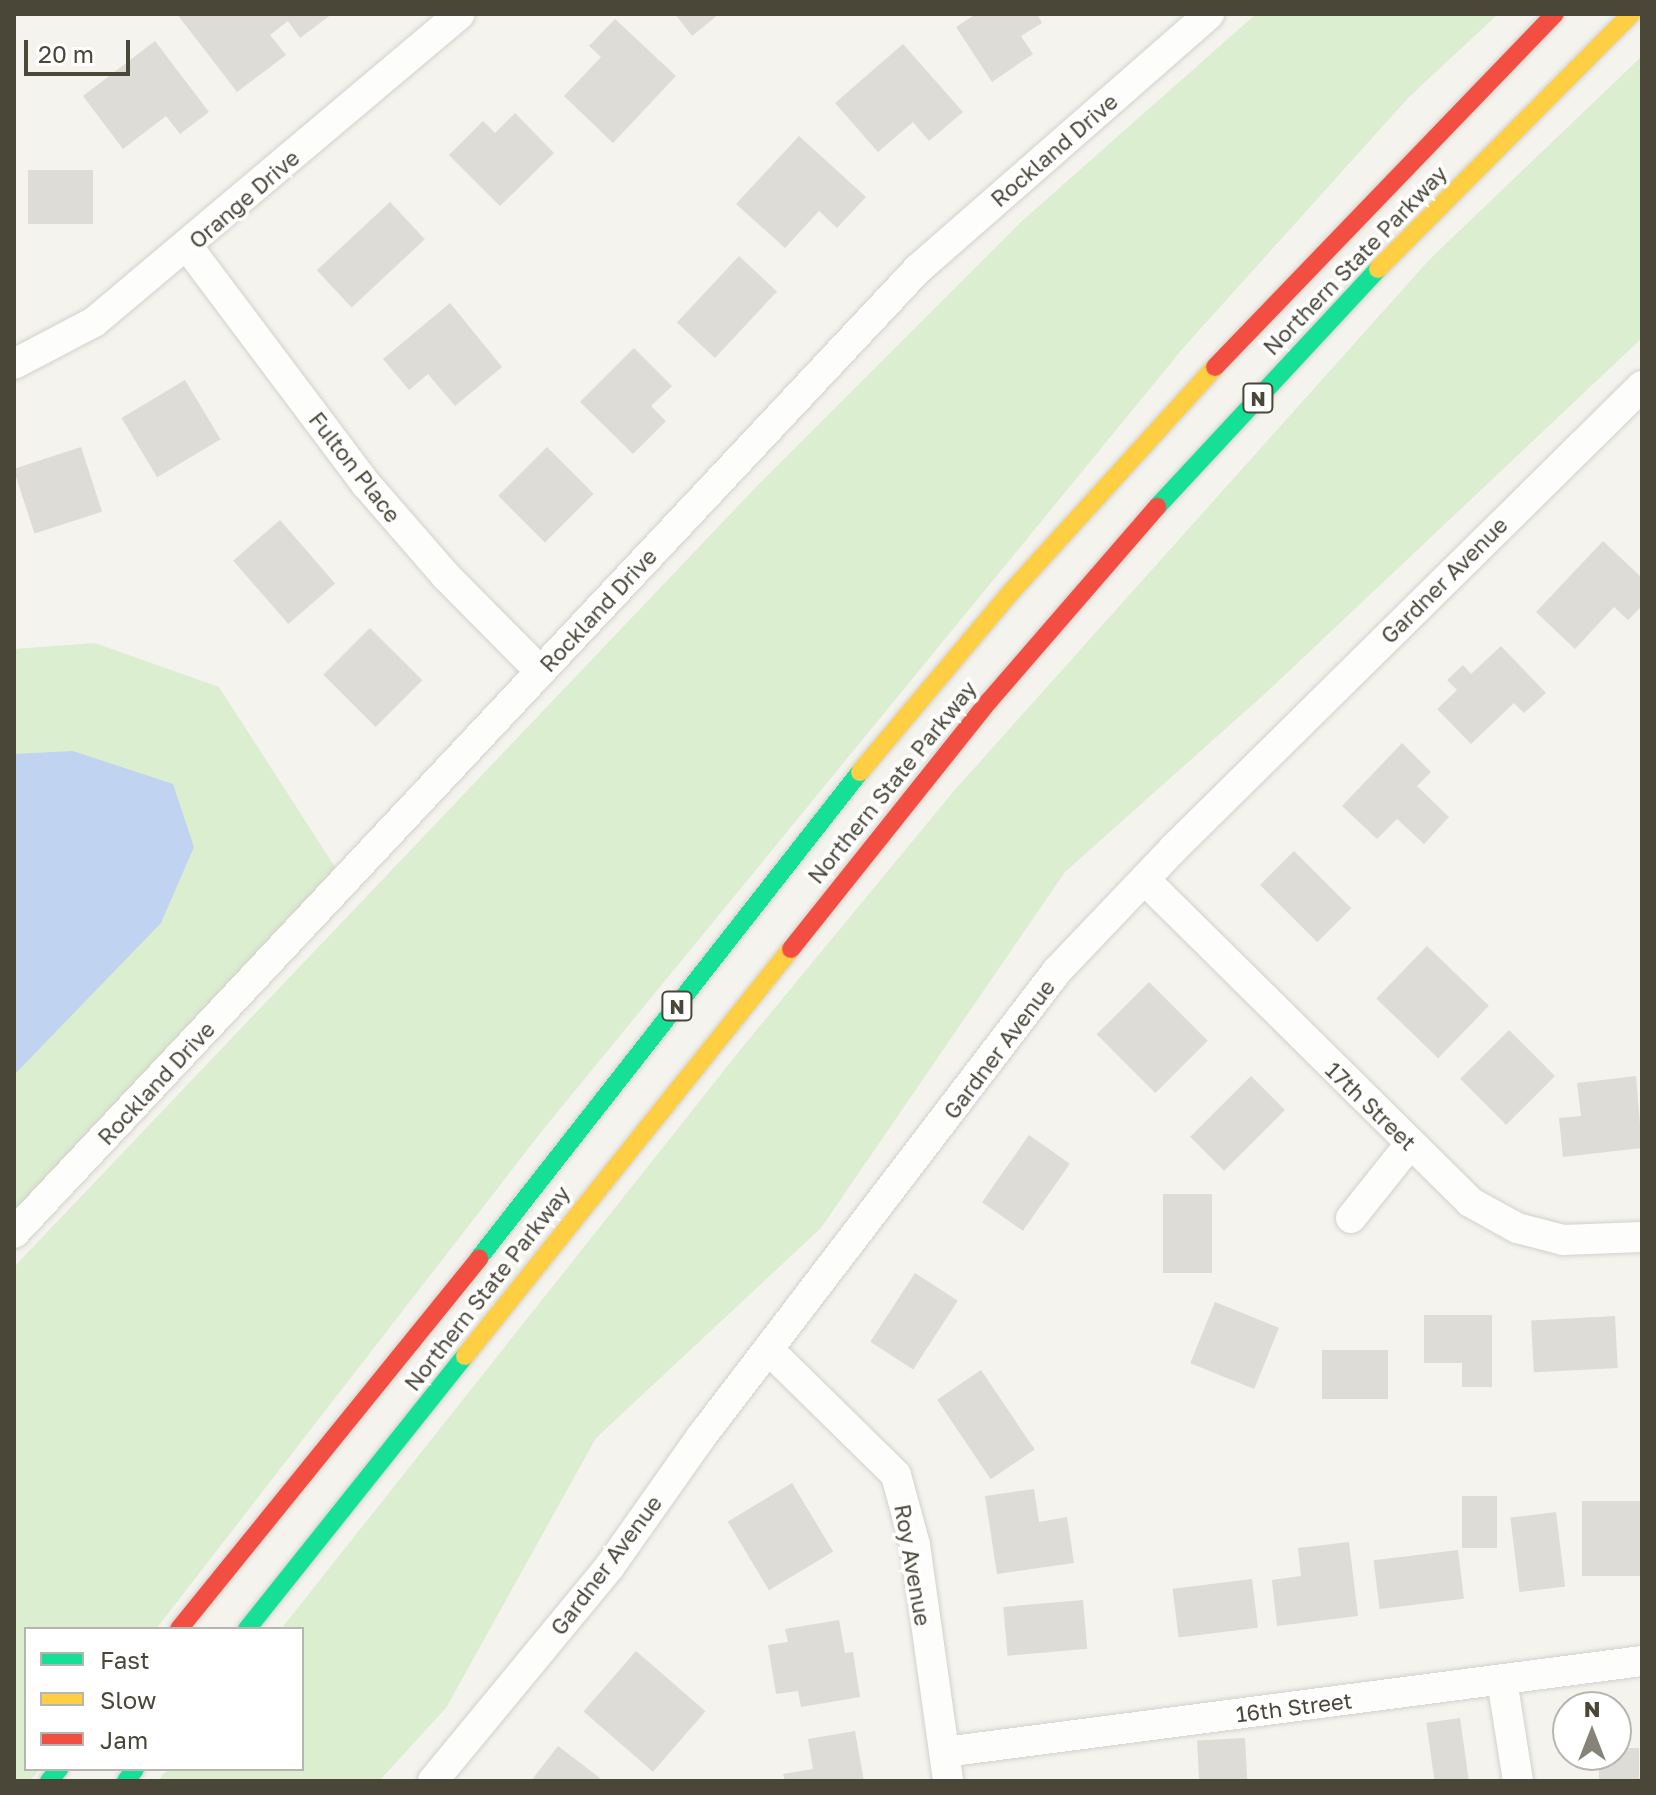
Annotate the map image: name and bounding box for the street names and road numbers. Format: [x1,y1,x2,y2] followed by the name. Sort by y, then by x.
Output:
[985,88,1123,212] street label: Rockland Drive
[184,144,304,254] street label: Orange Drive
[1258,160,1452,360] street label: Northern State Parkway
[1242,382,1274,414] road number: N
[304,407,406,527] street label: Fulton Place
[1375,511,1513,649] street label: Gardner Avenue
[534,543,662,677] street label: Rockland Drive
[802,675,982,889] street label: Northern State Parkway
[938,974,1060,1124] street label: Gardner Avenue
[661,990,693,1022] road number: N
[92,1016,220,1150] street label: Rockland Drive
[1320,1056,1422,1156] street label: 17th Street
[399,1180,575,1396] street label: Northern State Parkway
[545,1490,667,1640] street label: Gardner Avenue
[889,1502,937,1628] street label: Roy Avenue
[1234,1687,1354,1727] street label: 16th Street

